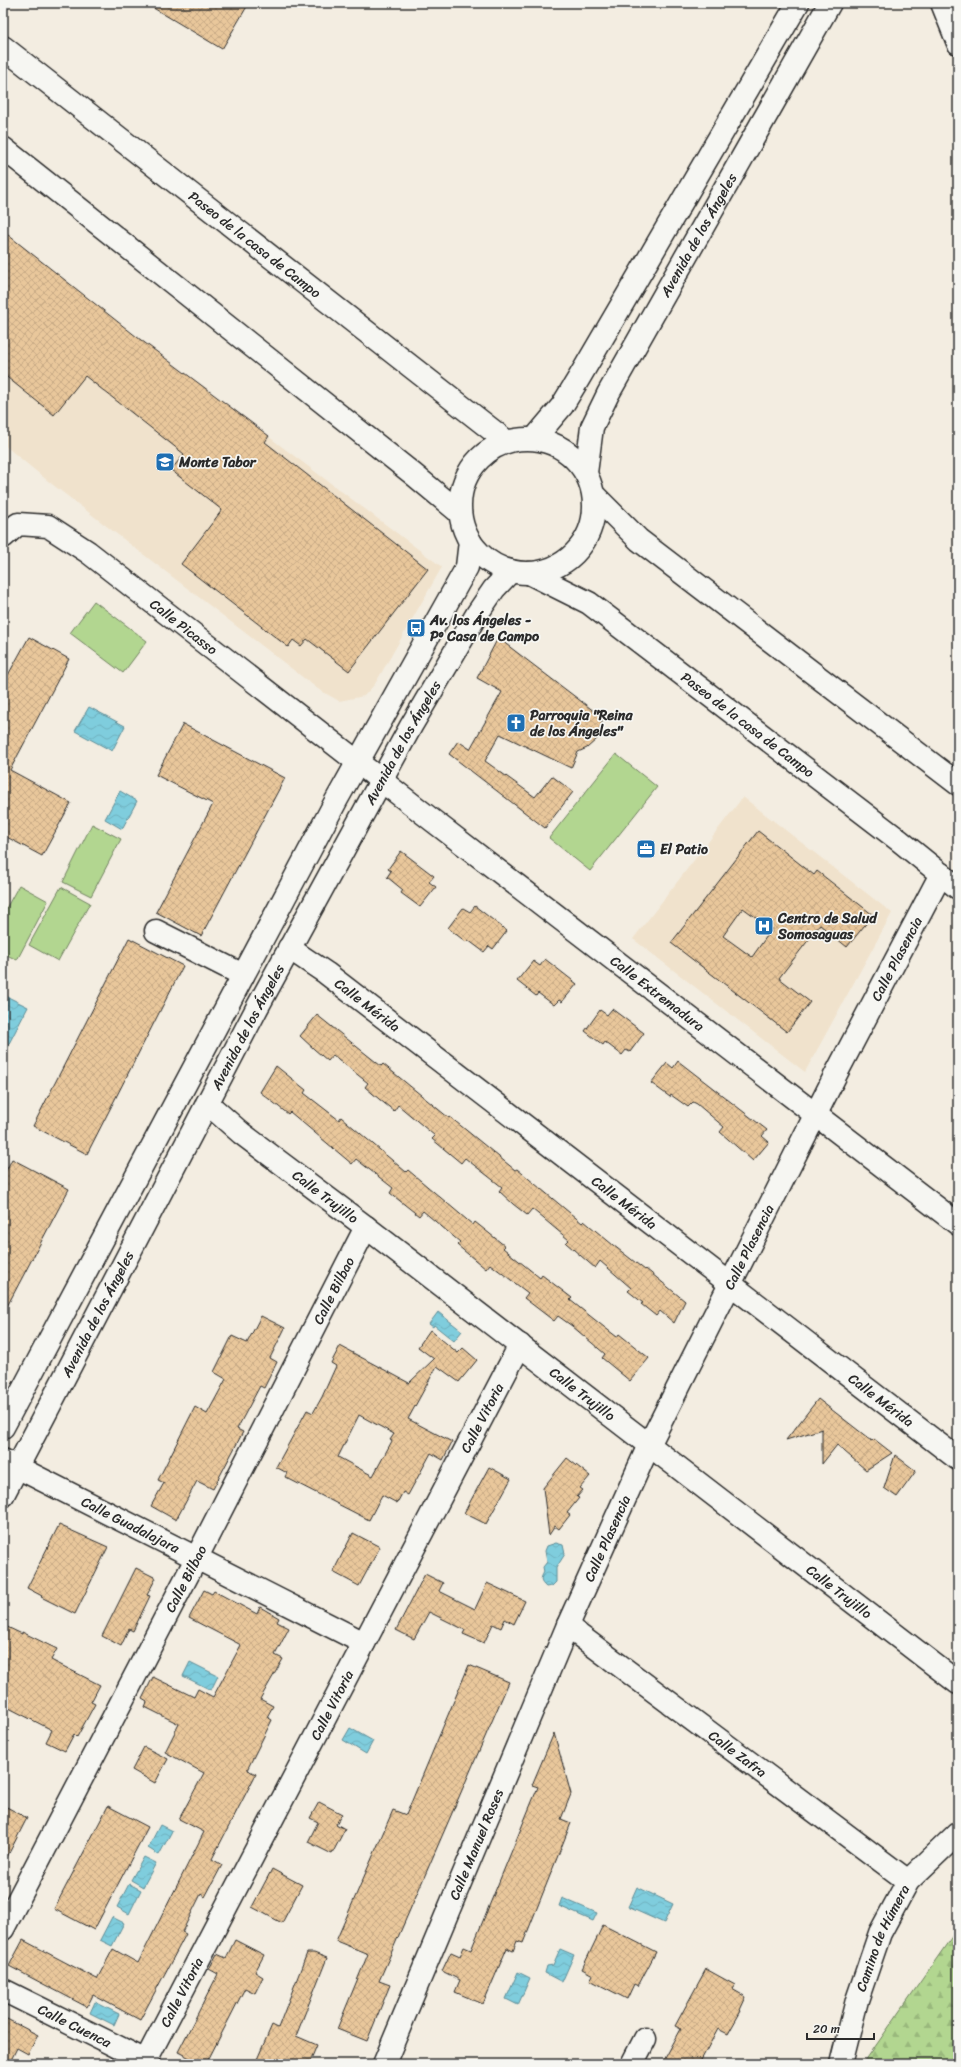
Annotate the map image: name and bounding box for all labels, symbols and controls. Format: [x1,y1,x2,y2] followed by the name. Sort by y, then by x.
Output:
[653,168,744,303] street label: Avenida de los Ángeles
[183,184,327,304] street label: Paseo de la casa de Campo
[178,450,257,475] place label: Monte Tabor
[154,451,176,473] school or university icon: Monte Tabor
[144,592,223,661] street label: Calle Picasso
[429,608,540,649] place label: Av. los Ángeles - Pº Casa de Campo
[405,617,427,639] bus stop icon: Av. los Ángeles - Pº Casa de Campo
[675,665,820,784] street label: Paseo de la casa de Campo
[357,675,448,810] street label: Avenida de los Ángeles
[530,703,633,744] place label: Parroquia "Reina de los Ángeles"
[505,712,527,734] church icon: Parroquia "Reina de los Ángeles"
[660,837,708,862] place label: El Patio
[635,838,657,860] office icon: El Patio
[777,906,878,947] place label: Centro de Salud Somosaguas
[864,912,929,1006] street label: Calle Plasencia
[753,915,775,937] hospital icon: Centro de Salud Somosaguas
[605,949,710,1038] street label: Calle Extremadura
[203,959,291,1095] street label: Avenida de los Ángeles
[329,971,406,1039] street label: Calle Mérida
[287,1163,364,1230] street label: Calle Trujillo
[586,1169,663,1236] street label: Calle Mérida
[717,1200,781,1294] street label: Calle Plasencia
[54,1246,141,1383] street label: Avenida de los Ángeles
[306,1252,361,1329] street label: Calle Bilbao
[544,1360,621,1427] street label: Calle Trujillo
[843,1366,920,1434] street label: Calle Mérida
[453,1378,511,1458] street label: Calle Vitoria
[77,1489,185,1561] street label: Calle Guadalajara
[577,1491,637,1586] street label: Calle Plasencia
[158,1541,214,1617] street label: Calle Bilbao
[801,1558,878,1625] street label: Calle Trujillo
[303,1666,360,1745] street label: Calle Vitoria
[703,1723,772,1784] street label: Calle Zafra
[442,1785,511,1904] street label: Calle Manuel Roses
[848,1880,916,1995] street label: Camino de Húmera
[153,1953,210,2032] street label: Calle Vitoria
[33,1997,117,2055] street label: Calle Cuenca
[807,2015,874,2041] scale bar
[813,2018,840,2040] text: 20 m

